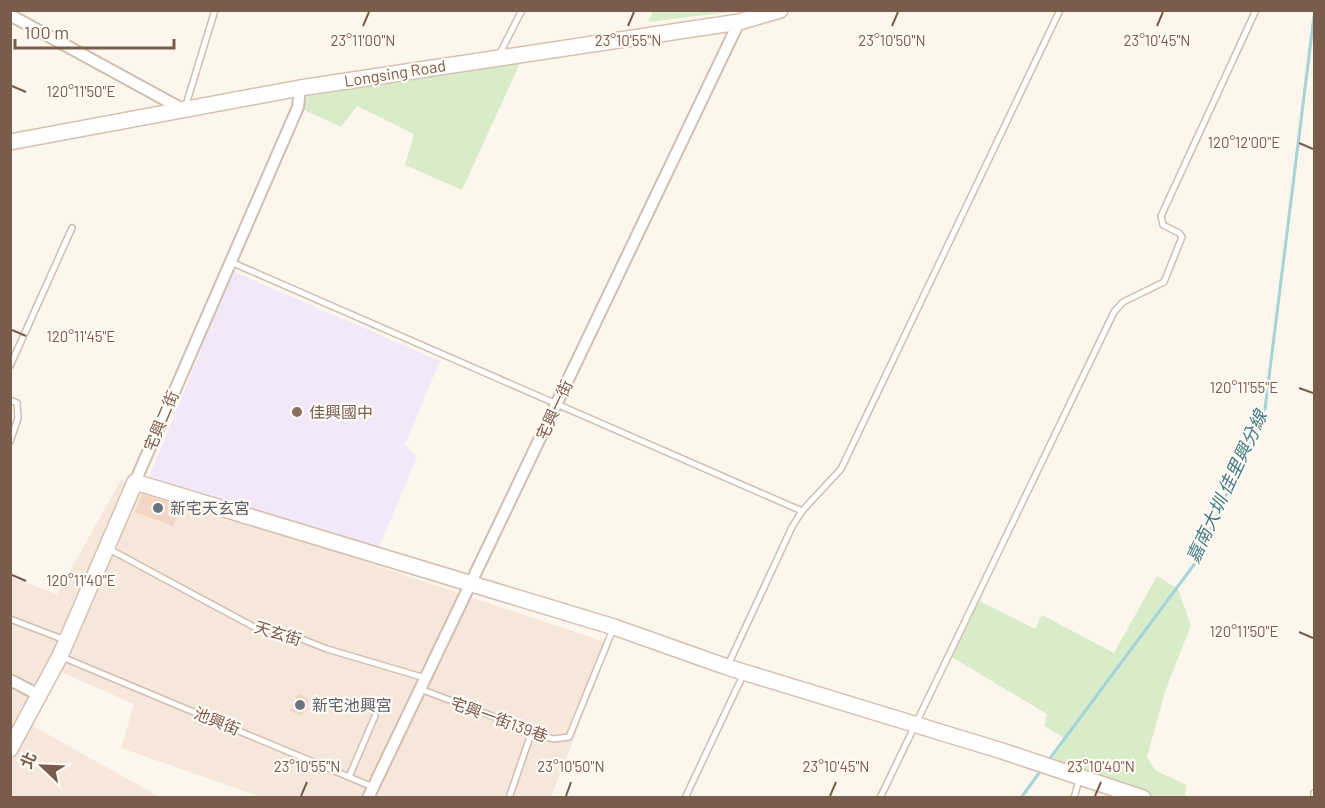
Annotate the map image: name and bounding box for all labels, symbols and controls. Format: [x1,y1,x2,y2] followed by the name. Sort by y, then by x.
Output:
[15,12,174,50] scale bar
[24,21,69,43] text: 100 m
[331,31,395,49] text: 23°11'00"N
[595,31,661,49] text: 23°10'55"N
[858,31,926,49] text: 23°10'50"N
[1123,31,1191,49] text: 23°10'45"N
[343,55,447,90] street label: Longsing Road
[46,82,116,100] text: 120°11'50"E
[1208,133,1280,151] text: 120°12'00"E
[47,327,115,345] text: 120°11'45"E
[531,377,576,443] street label: 宅興一街
[1210,378,1278,396] text: 120°11'55"E
[139,388,182,454] street label: 宅興二街
[309,402,373,421] place label: 佳興國中
[290,405,304,419] marker: 佳興國中
[1181,405,1272,566] water label: 嘉南大圳 佳里興分線
[170,498,250,517] place label: 新宅天玄宮
[151,501,165,515] marker: 新宅天玄宮
[46,571,116,589] text: 120°11'40"E
[252,616,304,649] street label: 天玄街
[1209,622,1279,640] text: 120°11'50"E
[448,692,550,745] street label: 宅興一街139巷
[312,695,392,714] place label: 新宅池興宮
[293,698,307,712] marker: 新宅池興宮
[191,703,243,738] street label: 池興街
[12,736,72,796] north arrow
[16,749,40,771] text: 北
[274,757,340,775] text: 23°10'55"N
[537,757,605,775] text: 23°10'50"N
[802,757,870,775] text: 23°10'45"N
[1067,757,1135,775] text: 23°10'40"N

